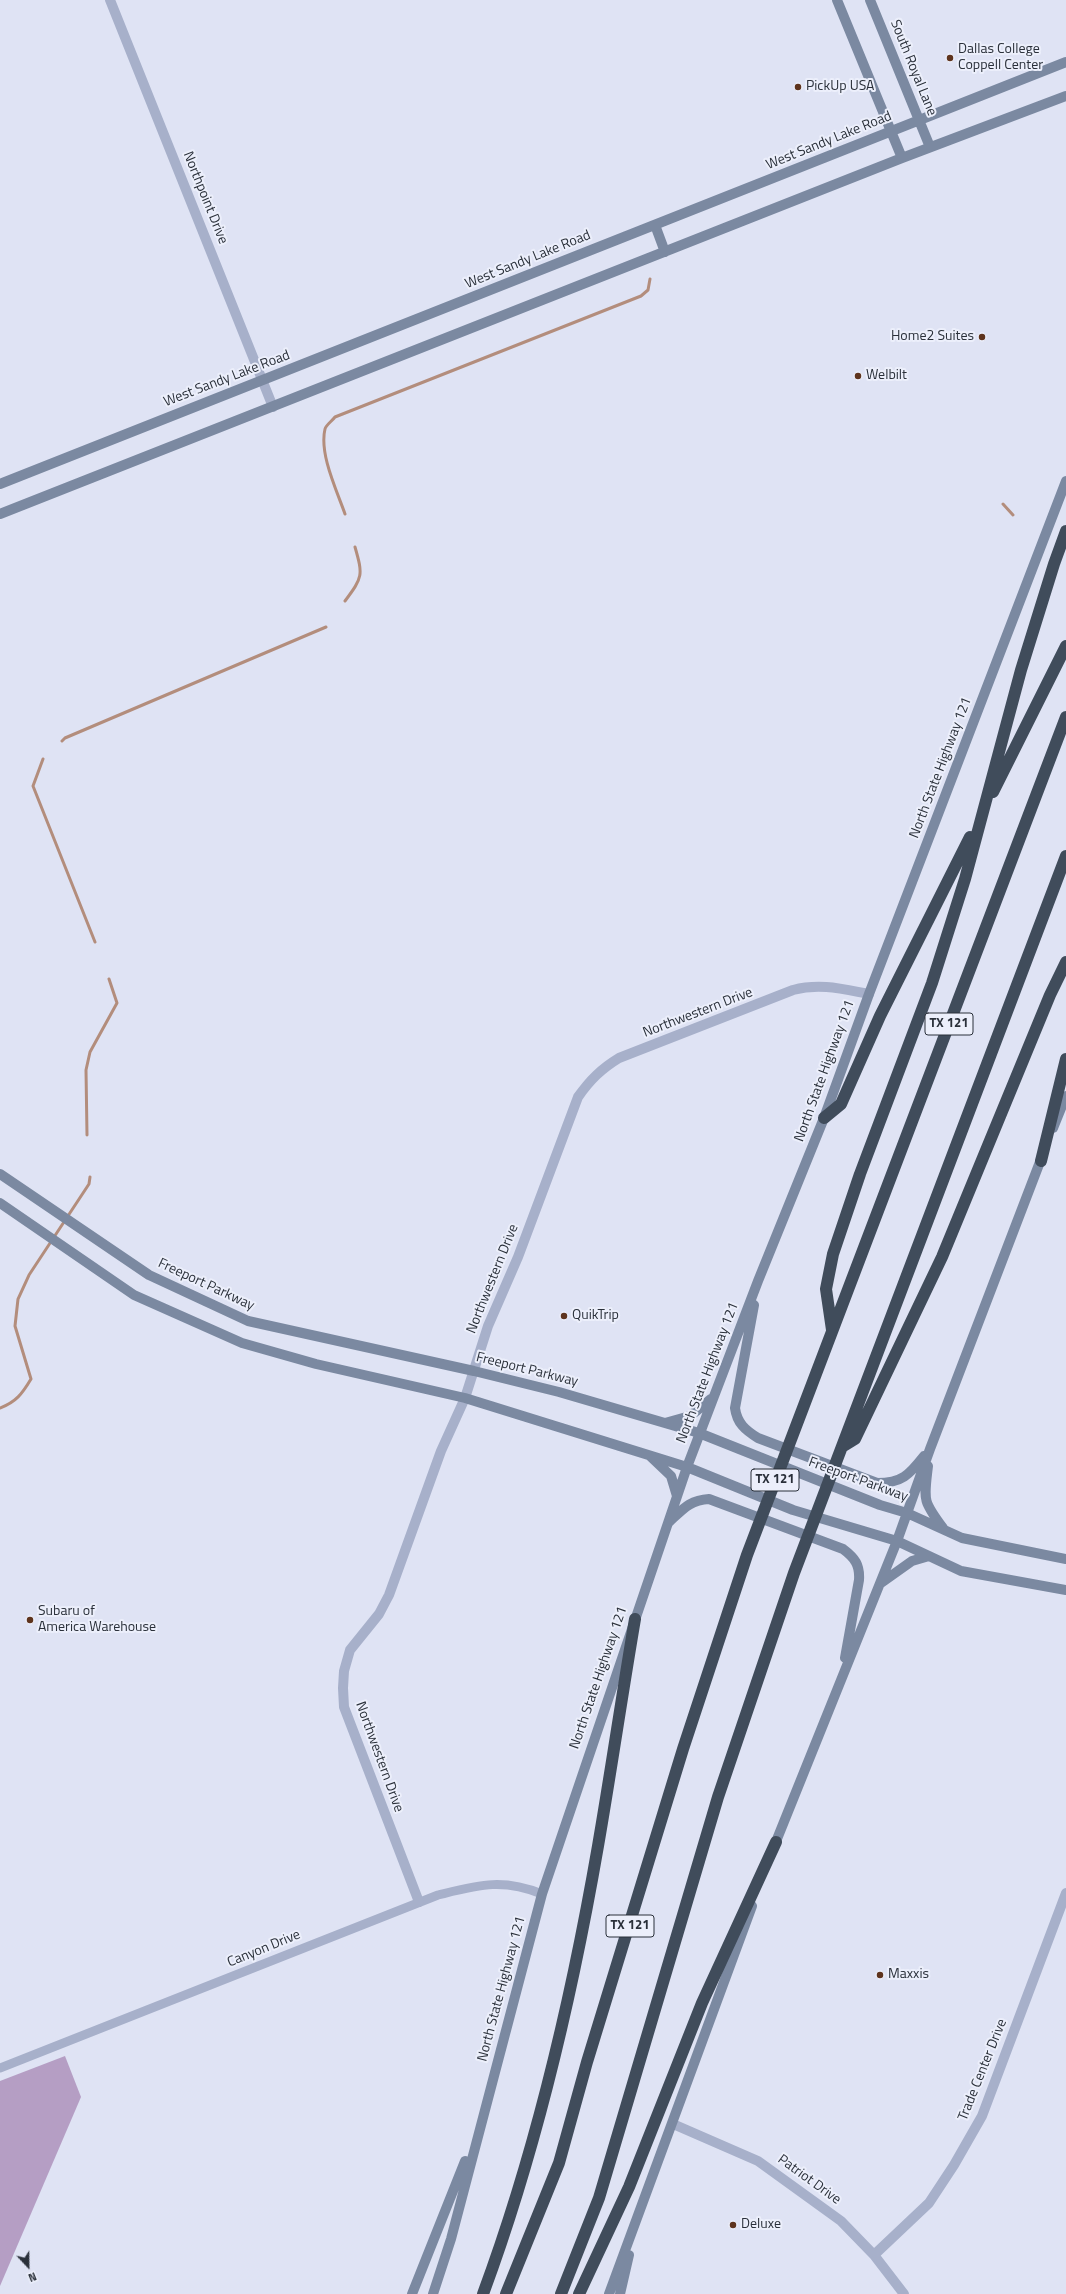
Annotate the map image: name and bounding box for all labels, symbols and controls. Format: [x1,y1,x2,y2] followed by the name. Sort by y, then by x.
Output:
[886,18,940,118] street label: South Royal Lane
[958,42,1043,74] place label: Dallas College Coppell Center
[945,53,955,63] marker: Dallas College Coppell Center
[806,79,874,95] place label: PickUp USA
[793,82,803,92] marker: PickUp USA
[764,108,894,174] street label: West Sandy Lake Road
[179,149,231,247] street label: Northpoint Drive
[463,227,593,293] street label: West Sandy Lake Road
[891,329,974,345] place label: Home2 Suites
[977,332,987,342] marker: Home2 Suites
[162,347,292,411] street label: West Sandy Lake Road
[866,368,907,384] place label: Welbilt
[853,371,863,381] marker: Welbilt
[906,695,976,841] street label: North State Highway 121
[641,984,755,1042] street label: Northwestern Drive
[792,998,858,1144] street label: North State Highway 121
[925,1013,973,1035] road number: TX 121
[463,1222,523,1336] street label: Northwestern Drive
[155,1255,257,1315] street label: Freeport Parkway
[673,1300,743,1446] street label: North State Highway 121
[572,1308,619,1324] place label: QuikTrip
[559,1311,569,1321] marker: QuikTrip
[474,1349,580,1391] street label: Freeport Parkway
[806,1454,910,1506] street label: Freeport Parkway
[751,1469,799,1491] road number: TX 121
[38,1604,156,1636] place label: Subaru of America Warehouse
[567,1605,631,1751] street label: North State Highway 121
[25,1615,35,1625] marker: Subaru of America Warehouse
[351,1700,407,1814] street label: Northwestern Drive
[475,1915,529,2063] street label: North State Highway 121
[606,1915,654,1937] road number: TX 121
[225,1927,303,1971] street label: Canyon Drive
[888,1967,929,1983] place label: Maxxis
[875,1970,885,1980] marker: Maxxis
[955,2017,1011,2123] street label: Trade Center Drive
[774,2151,844,2209] street label: Patriot Drive
[741,2217,781,2233] place label: Deluxe
[728,2220,738,2230] marker: Deluxe
[8,2246,48,2286] north arrow
[26,2268,39,2286] text: N

